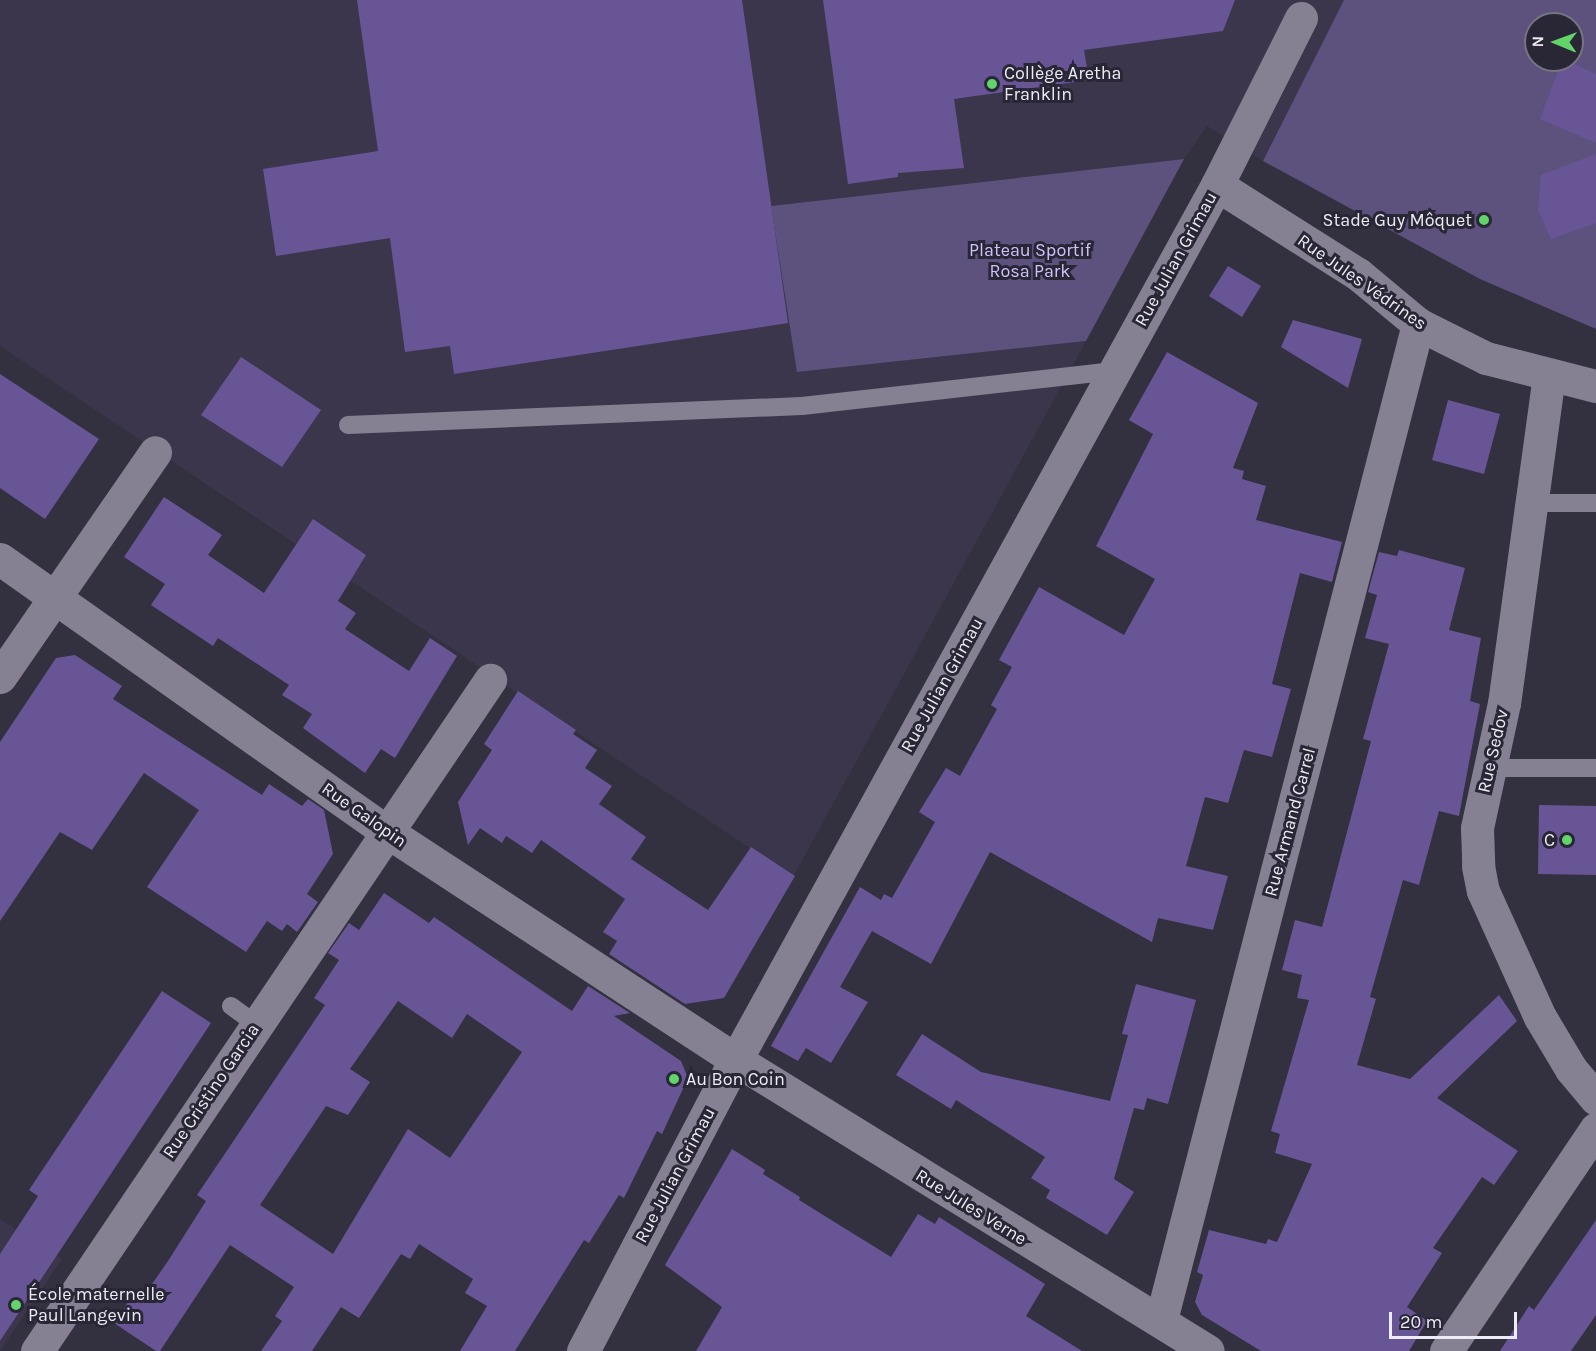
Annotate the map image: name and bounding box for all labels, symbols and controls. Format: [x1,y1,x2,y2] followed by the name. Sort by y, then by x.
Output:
[1524,12,1584,72] north arrow
[1528,36,1547,48] text: N
[1004,63,1122,106] place label: Collège Aretha Franklin
[985,77,999,91] marker: Collège Aretha Franklin
[1130,188,1222,330] street label: Rue Julian Grimau
[1323,209,1472,231] place label: Stade Guy Môquet
[1477,213,1491,227] marker: Stade Guy Môquet
[1293,229,1431,335] street label: Rue Jules Védrines
[969,240,1091,282] park label: Plateau Sportif Rosa Park
[896,614,988,756] street label: Rue Julian Grimau
[1473,707,1513,795] street label: Rue Sedov
[1260,745,1320,899] street label: Rue Armand Carrel
[317,778,411,852] street label: Rue Galopin
[1544,829,1555,851] place label: C
[1560,833,1574,847] marker: C
[158,1020,264,1162] street label: Rue Cristino Garcia
[686,1068,785,1090] place label: Au Bon Coin
[667,1072,681,1086] marker: Au Bon Coin
[630,1104,720,1246] street label: Rue Julian Grimau
[911,1164,1031,1250] street label: Rue Jules Verne
[28,1284,164,1326] place label: École maternelle Paul Langevin
[9,1298,23,1312] marker: École maternelle Paul Langevin
[1392,1300,1520,1338] scale bar
[1400,1311,1442,1333] text: 20 m

